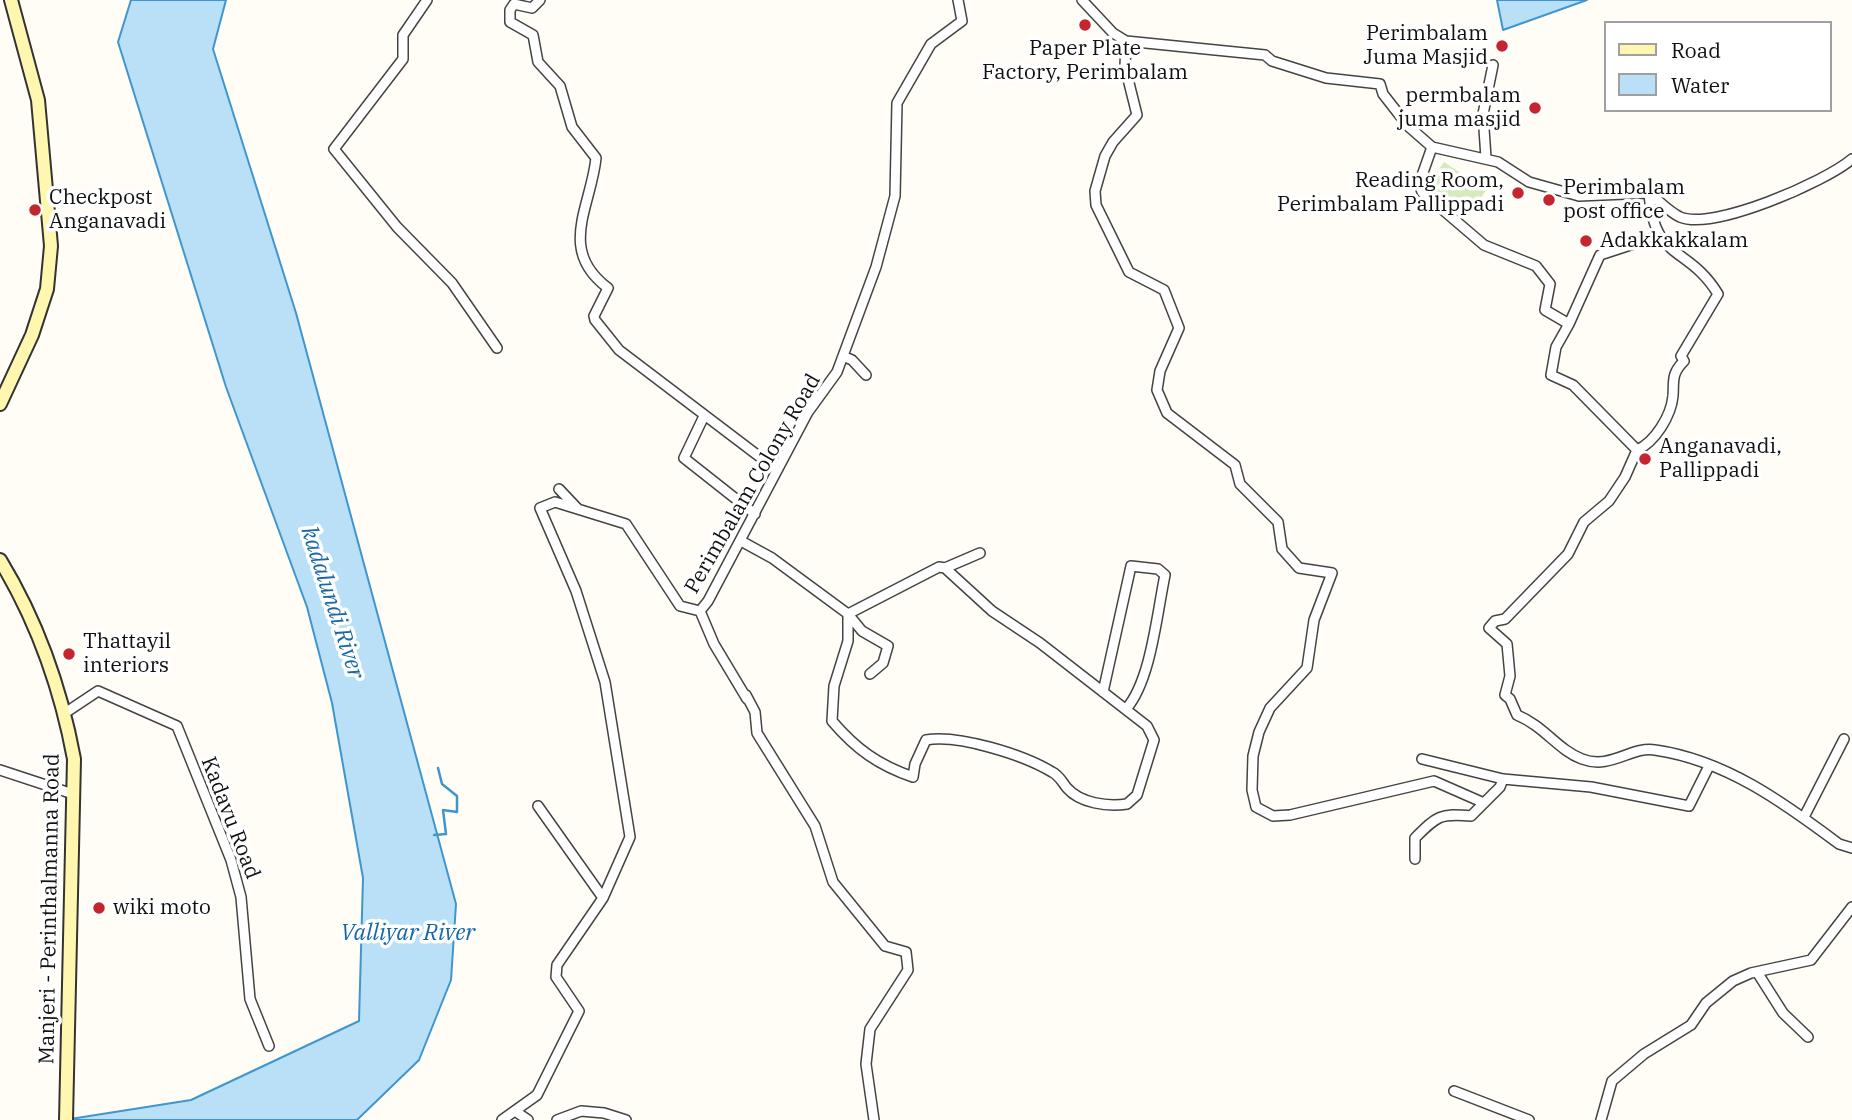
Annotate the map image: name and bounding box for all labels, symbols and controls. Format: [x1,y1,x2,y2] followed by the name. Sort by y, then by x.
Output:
[1077,17,1093,33] marker: Paper Plate Factory, Perimbalam
[1363,21,1488,71] place label: Perimbalam Juma Masjid
[1604,21,1831,112] legend
[982,36,1188,86] place label: Paper Plate Factory, Perimbalam
[1671,36,1721,64] text: Road
[1494,38,1510,54] marker: Perimbalam Juma Masjid
[1671,71,1729,99] text: Water
[1398,83,1521,133] place label: permbalam juma masjid
[1527,100,1543,116] marker: permbalam juma masjid
[1277,168,1504,218] place label: Reading Room, Perimbalam Pallippadi
[1563,175,1685,225] place label: Perimbalam post office
[49,185,166,235] place label: Checkpost Anganavadi
[1510,185,1526,201] marker: Reading Room, Perimbalam Pallippadi
[1541,192,1557,208] marker: Perimbalam post office
[27,202,43,218] marker: Checkpost Anganavadi
[1600,228,1748,254] place label: Adakkakkalam
[1578,233,1594,249] marker: Adakkakkalam
[680,370,826,598] street label: Perimbalam Colony Road
[1659,434,1782,484] place label: Anganavadi, Pallippadi
[1637,451,1653,467] marker: Anganavadi, Pallippadi
[294,523,370,683] water label: kadalundi River
[83,629,171,679] place label: Thattayil interiors
[61,646,77,662] marker: Thattayil interiors
[35,753,65,1065] street label: Manjeri - Perinthalmanna Road
[195,753,265,883] street label: Kadavu Road
[113,895,211,921] place label: wiki moto
[91,900,107,916] marker: wiki moto
[341,919,475,947] water label: Valliyar River

